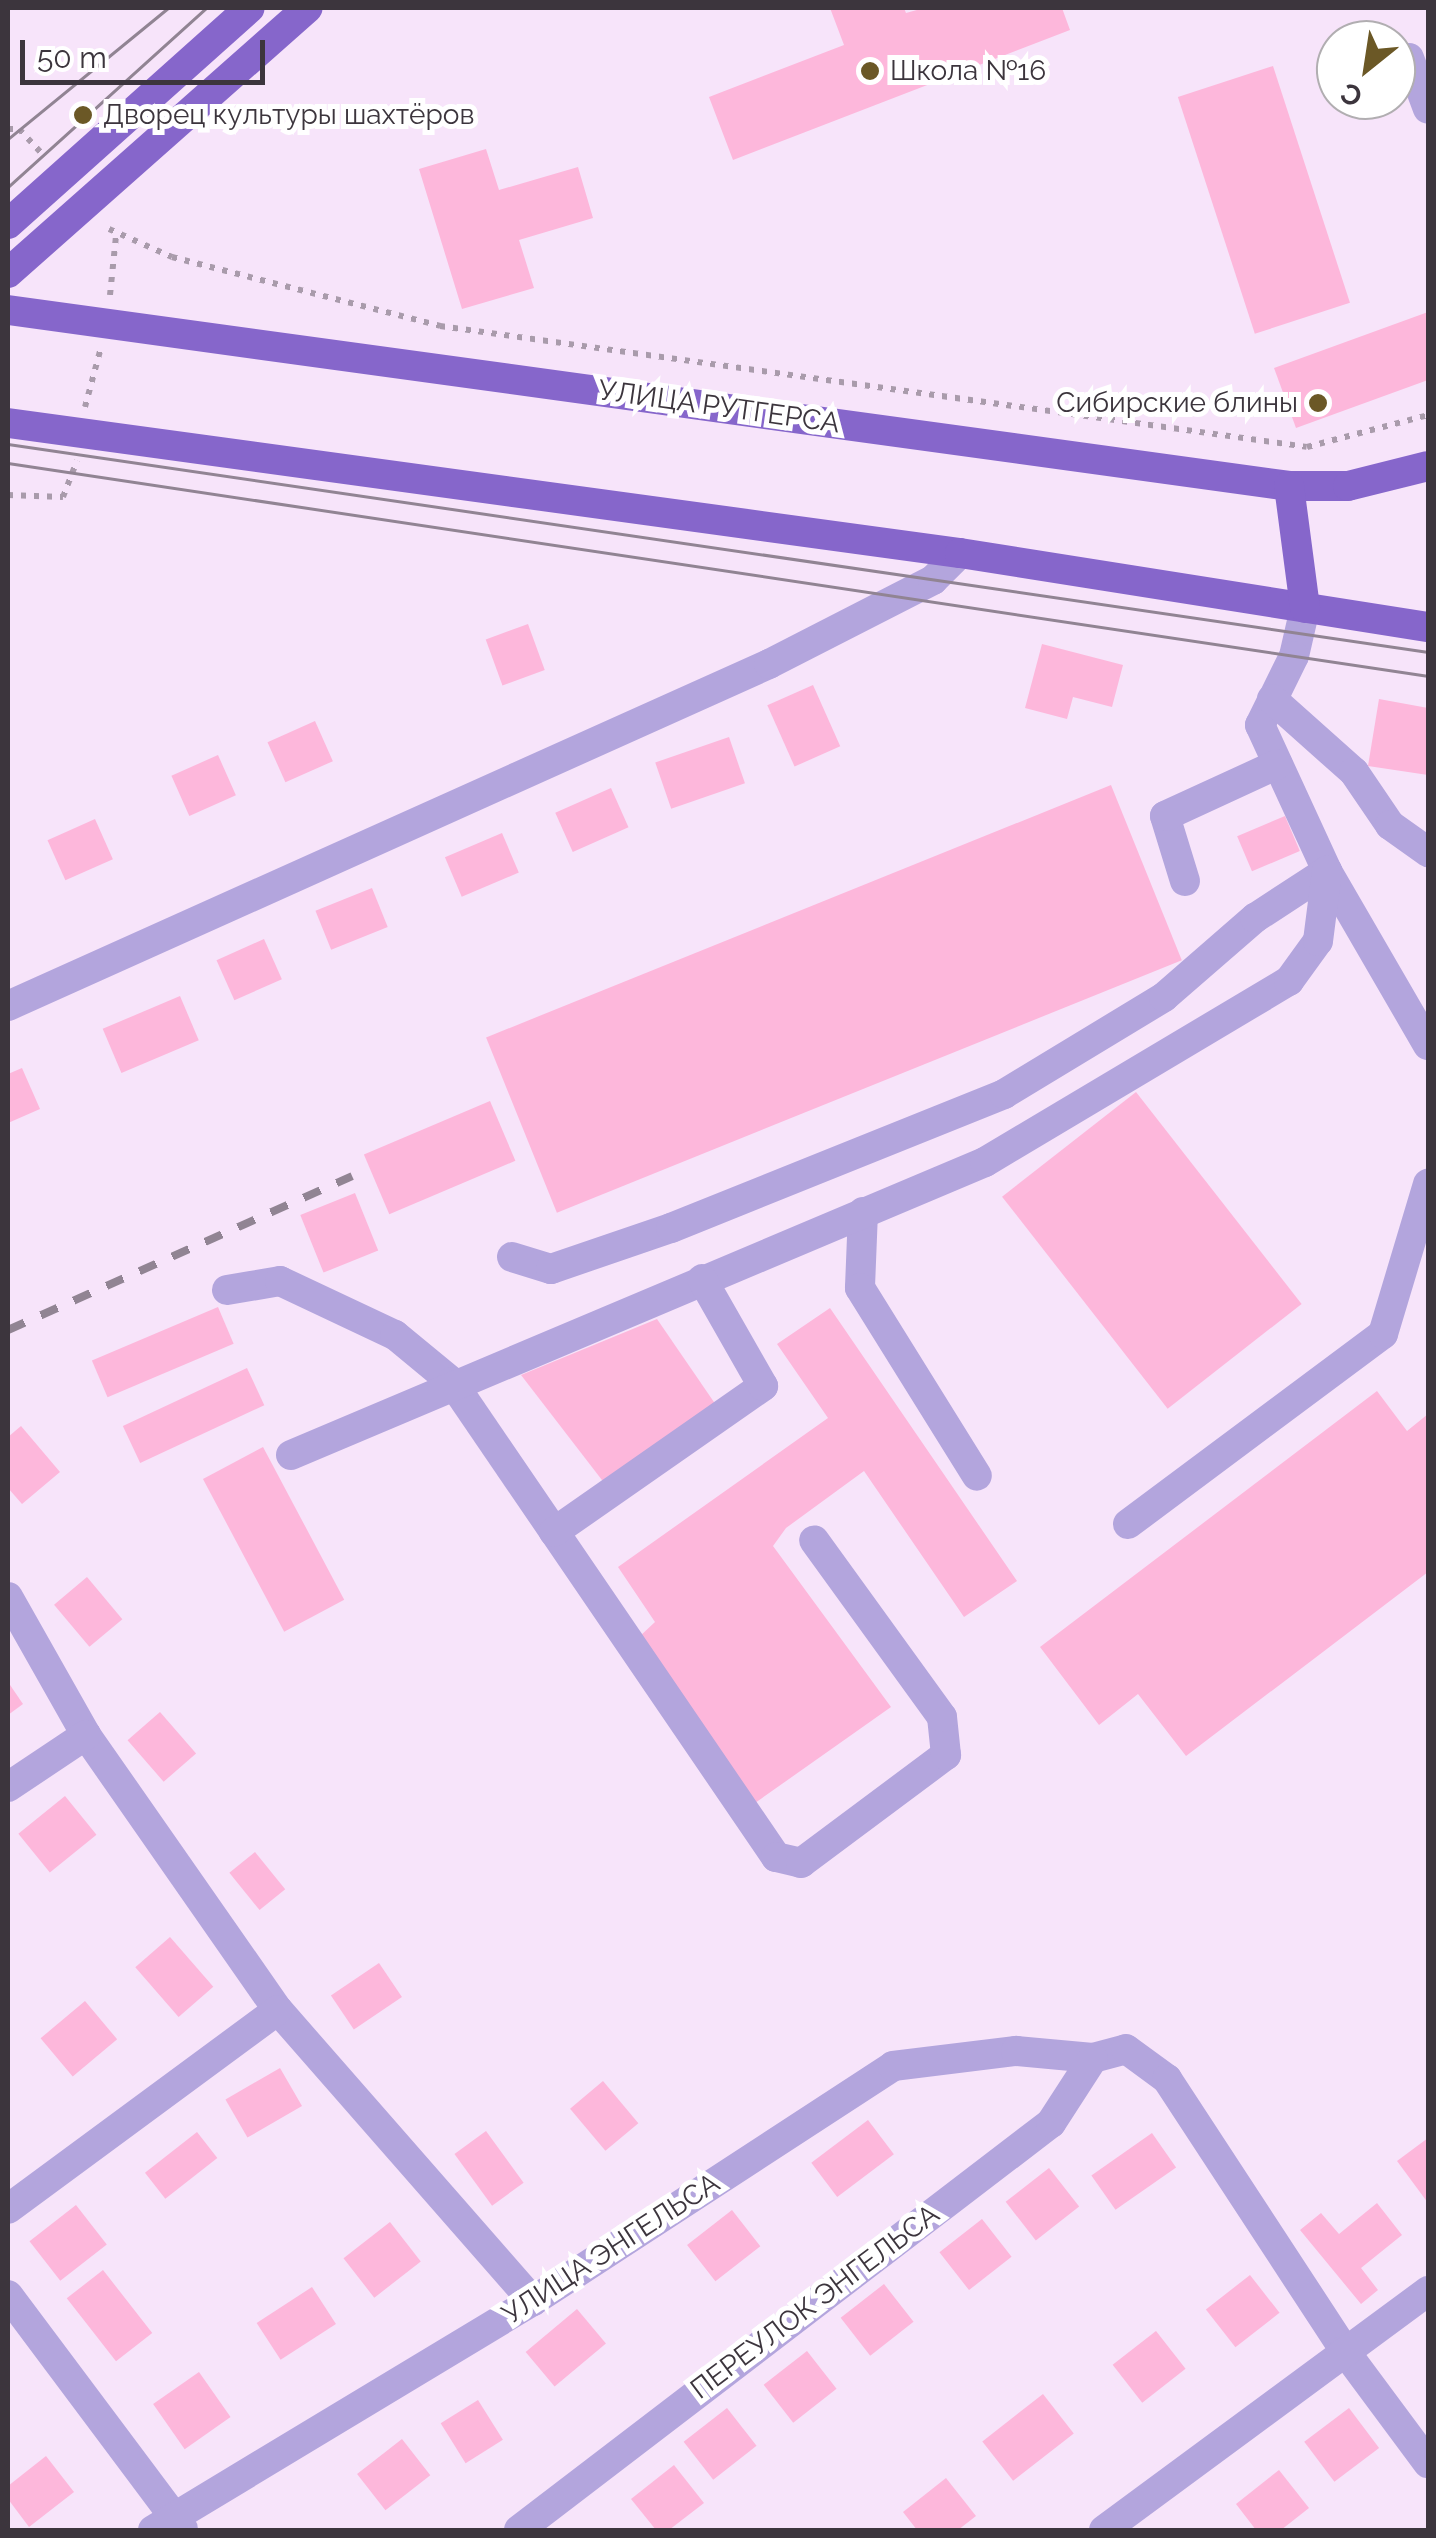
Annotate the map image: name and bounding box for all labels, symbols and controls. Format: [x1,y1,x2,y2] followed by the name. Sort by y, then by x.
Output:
[25,20,270,82] scale bar
[1316,20,1416,120] north arrow
[37,40,107,75] text: 50 m
[890,54,1046,88] place label: Школа №16
[859,60,881,82] marker: Школа №16
[1335,76,1368,114] text: С
[103,98,474,132] place label: Дворец культуры шахтёров
[72,104,94,126] marker: Дворец культуры шахтёров
[596,373,842,441] street label: УЛИЦА РУТГЕРСА
[1056,386,1298,420] place label: Сибирские блины
[1307,392,1329,414] marker: Сибирские блины
[496,2166,726,2332] street label: УЛИЦА ЭНГЕЛЬСА
[684,2198,946,2406] street label: ПЕРЕУЛОК ЭНГЕЛЬСА

